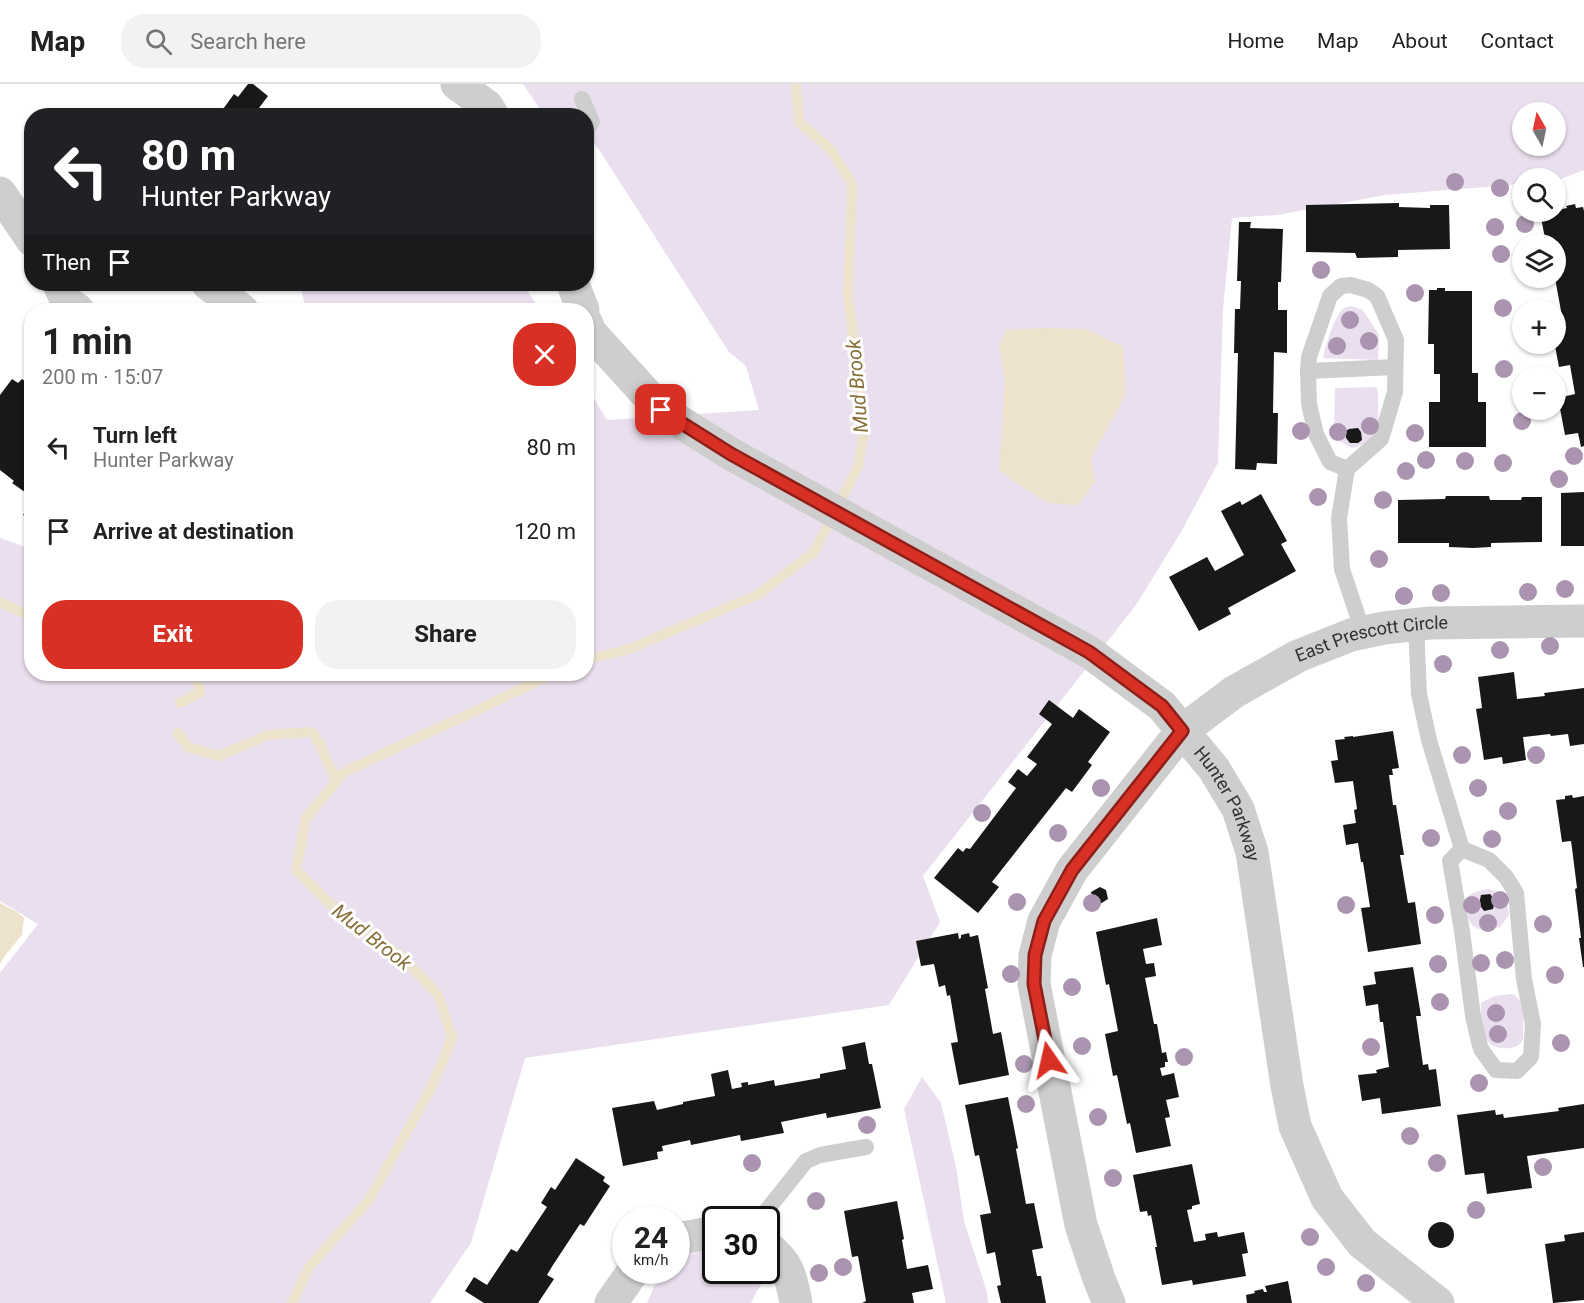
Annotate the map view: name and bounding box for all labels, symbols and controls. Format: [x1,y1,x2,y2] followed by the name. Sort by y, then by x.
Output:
[121,14,541,68] search box
[30,25,85,58] text: Map
[142,25,175,58] icon: search
[190,29,306,54] text: Search here
[1228,29,1284,53] text: Home
[1317,29,1359,53] text: Map
[1392,29,1448,53] text: About
[1481,29,1554,53] text: Contact
[1512,102,1566,156] north arrow
[1512,102,1566,420] map controls
[141,131,236,180] text: 80 m
[42,132,120,210] icon: left
[1512,168,1566,222] button: search
[141,181,331,213] text: Hunter Parkway
[1512,234,1566,288] button: layers
[103,246,136,279] icon: arrive
[42,250,91,275] text: Then
[1512,300,1566,354] button: +
[42,321,133,363] text: 1 min
[513,323,576,386] button: close
[841,337,873,434] water label: Mud Brook
[42,365,163,389] text: 200 m · 15:07
[1512,366,1566,420] button: −
[635,384,686,435] pin
[644,393,677,426] icon: arrive
[93,423,177,448] text: Turn left
[42,431,75,464] icon: left
[527,435,576,460] text: 80 m
[93,448,234,472] text: Hunter Parkway
[42,515,75,548] icon: arrive
[93,519,294,544] text: Arrive at destination
[514,519,576,544] text: 120 m
[42,600,303,669] button: Exit
[315,600,576,669] button: Share
[1292,612,1448,666] street label: East Prescott Circle
[1190,742,1264,863] street label: Hunter Parkway
[328,899,417,976] water label: Mud Brook
[1017,1028,1081,1092] position arrow
[702,1206,780,1284] speed limit sign: 30
[634,1220,668,1255] text: 24
[633,1251,669,1269] text: km/h

